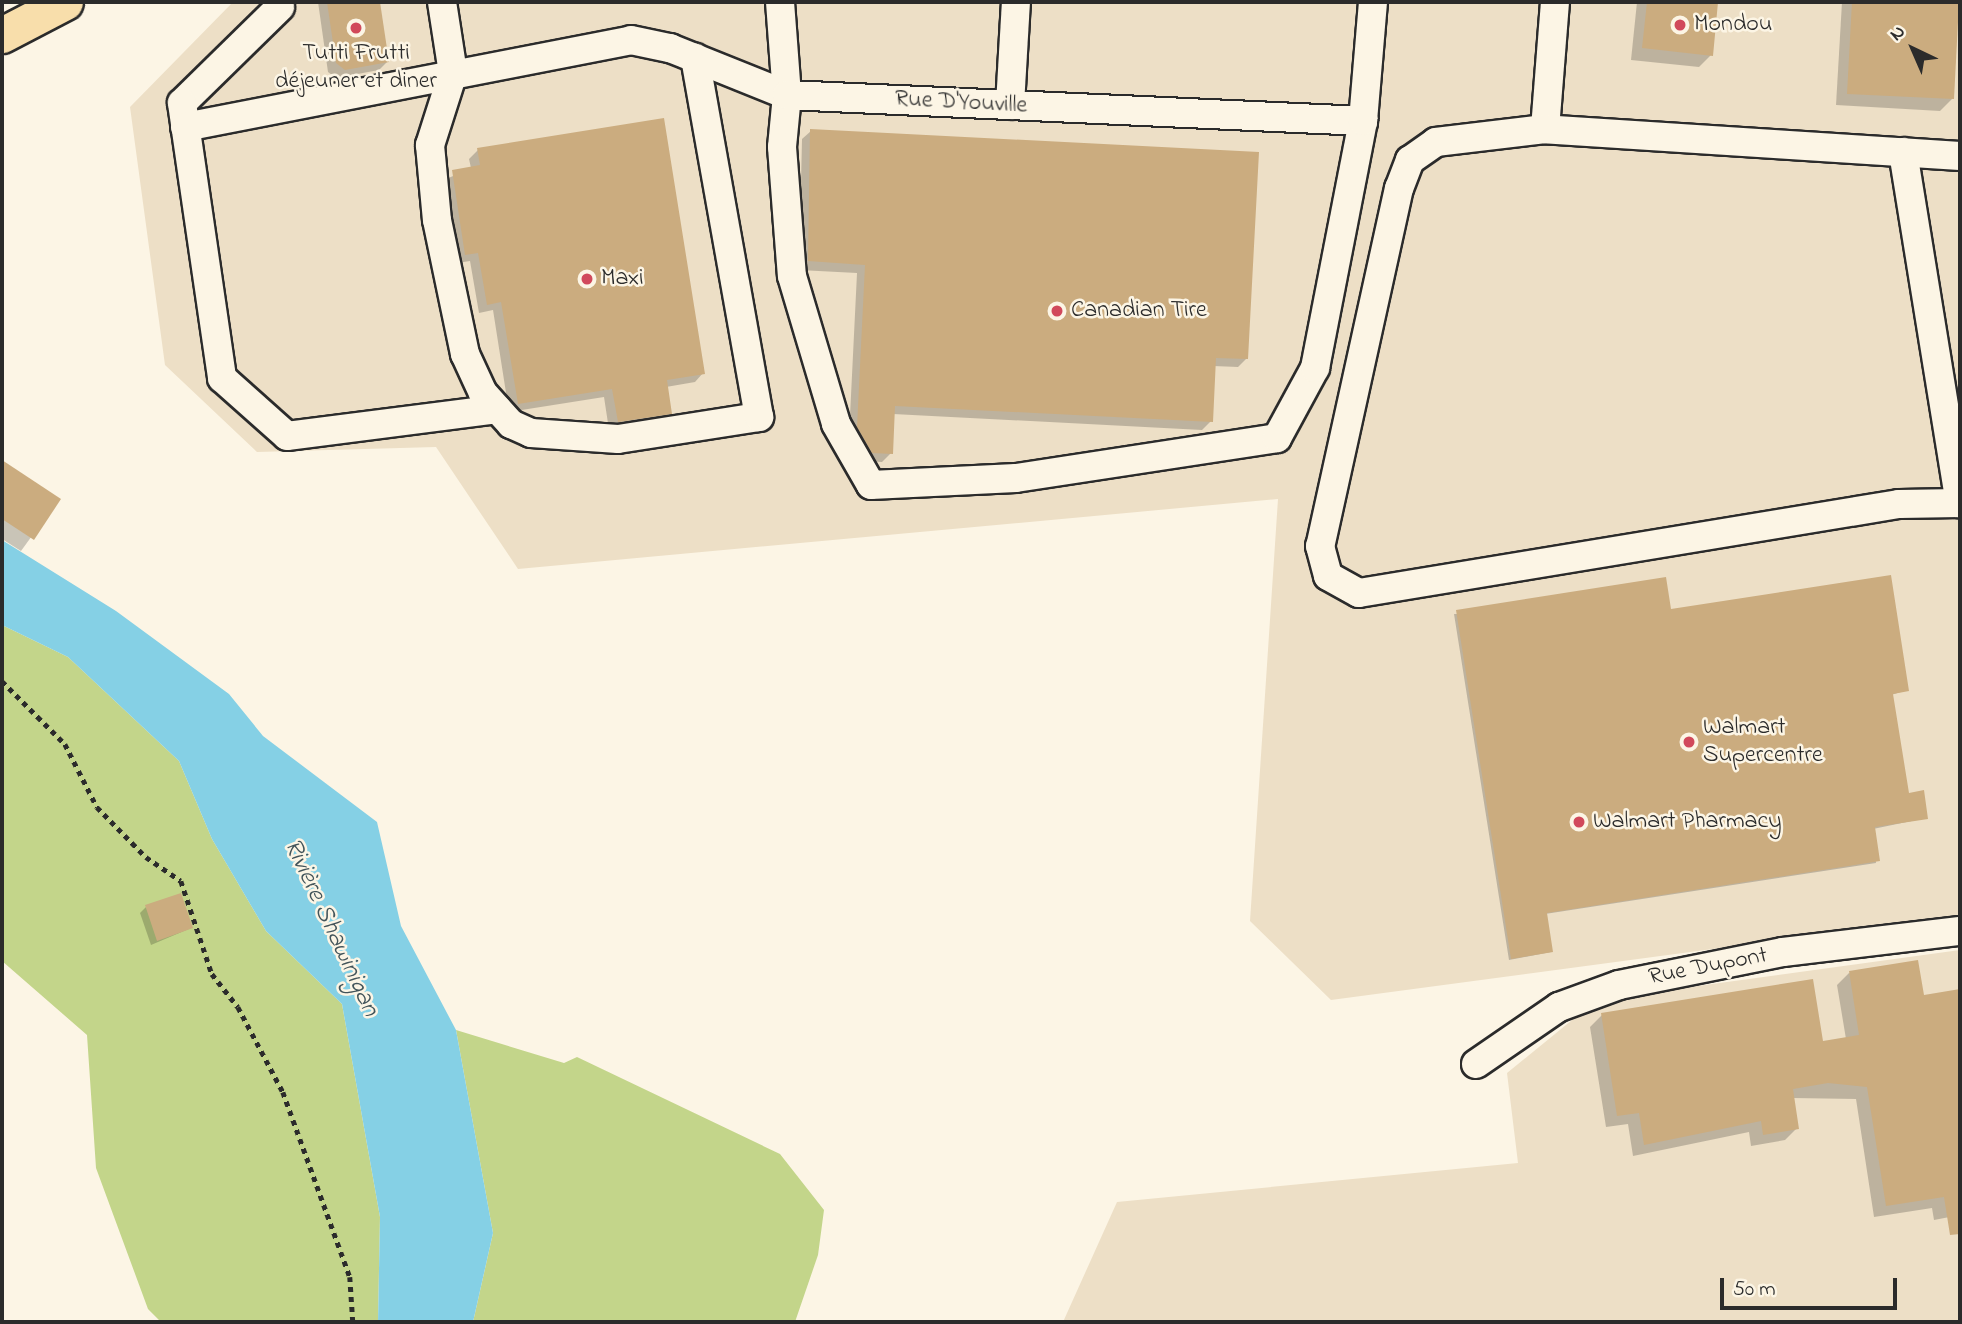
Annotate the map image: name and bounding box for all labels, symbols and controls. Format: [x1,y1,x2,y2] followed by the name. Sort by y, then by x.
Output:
[1694,11,1773,39] place label: Mondou
[1878,14,1948,84] north arrow
[1672,17,1688,33] marker: Mondou
[1884,19,1912,48] text: N
[348,20,364,36] marker: Tutti Frutti déjeuner et diner
[275,40,437,96] place label: Tutti Frutti déjeuner et diner
[894,85,1028,121] street label: Rue D'Youville
[601,265,644,293] place label: Maxi
[579,271,595,287] marker: Maxi
[1071,297,1207,325] place label: Canadian Tire
[1049,303,1065,319] marker: Canadian Tire
[1703,714,1823,770] place label: Walmart Supercentre
[1681,734,1697,750] marker: Walmart Supercentre
[1593,808,1782,836] place label: Walmart Pharmacy
[1571,814,1587,830] marker: Walmart Pharmacy
[275,834,385,1022] water label: Rivière Shawinigan
[1646,941,1770,993] street label: Rue Dupont
[1724,1264,1901,1308] scale bar
[1733,1275,1776,1305] text: 50 m

